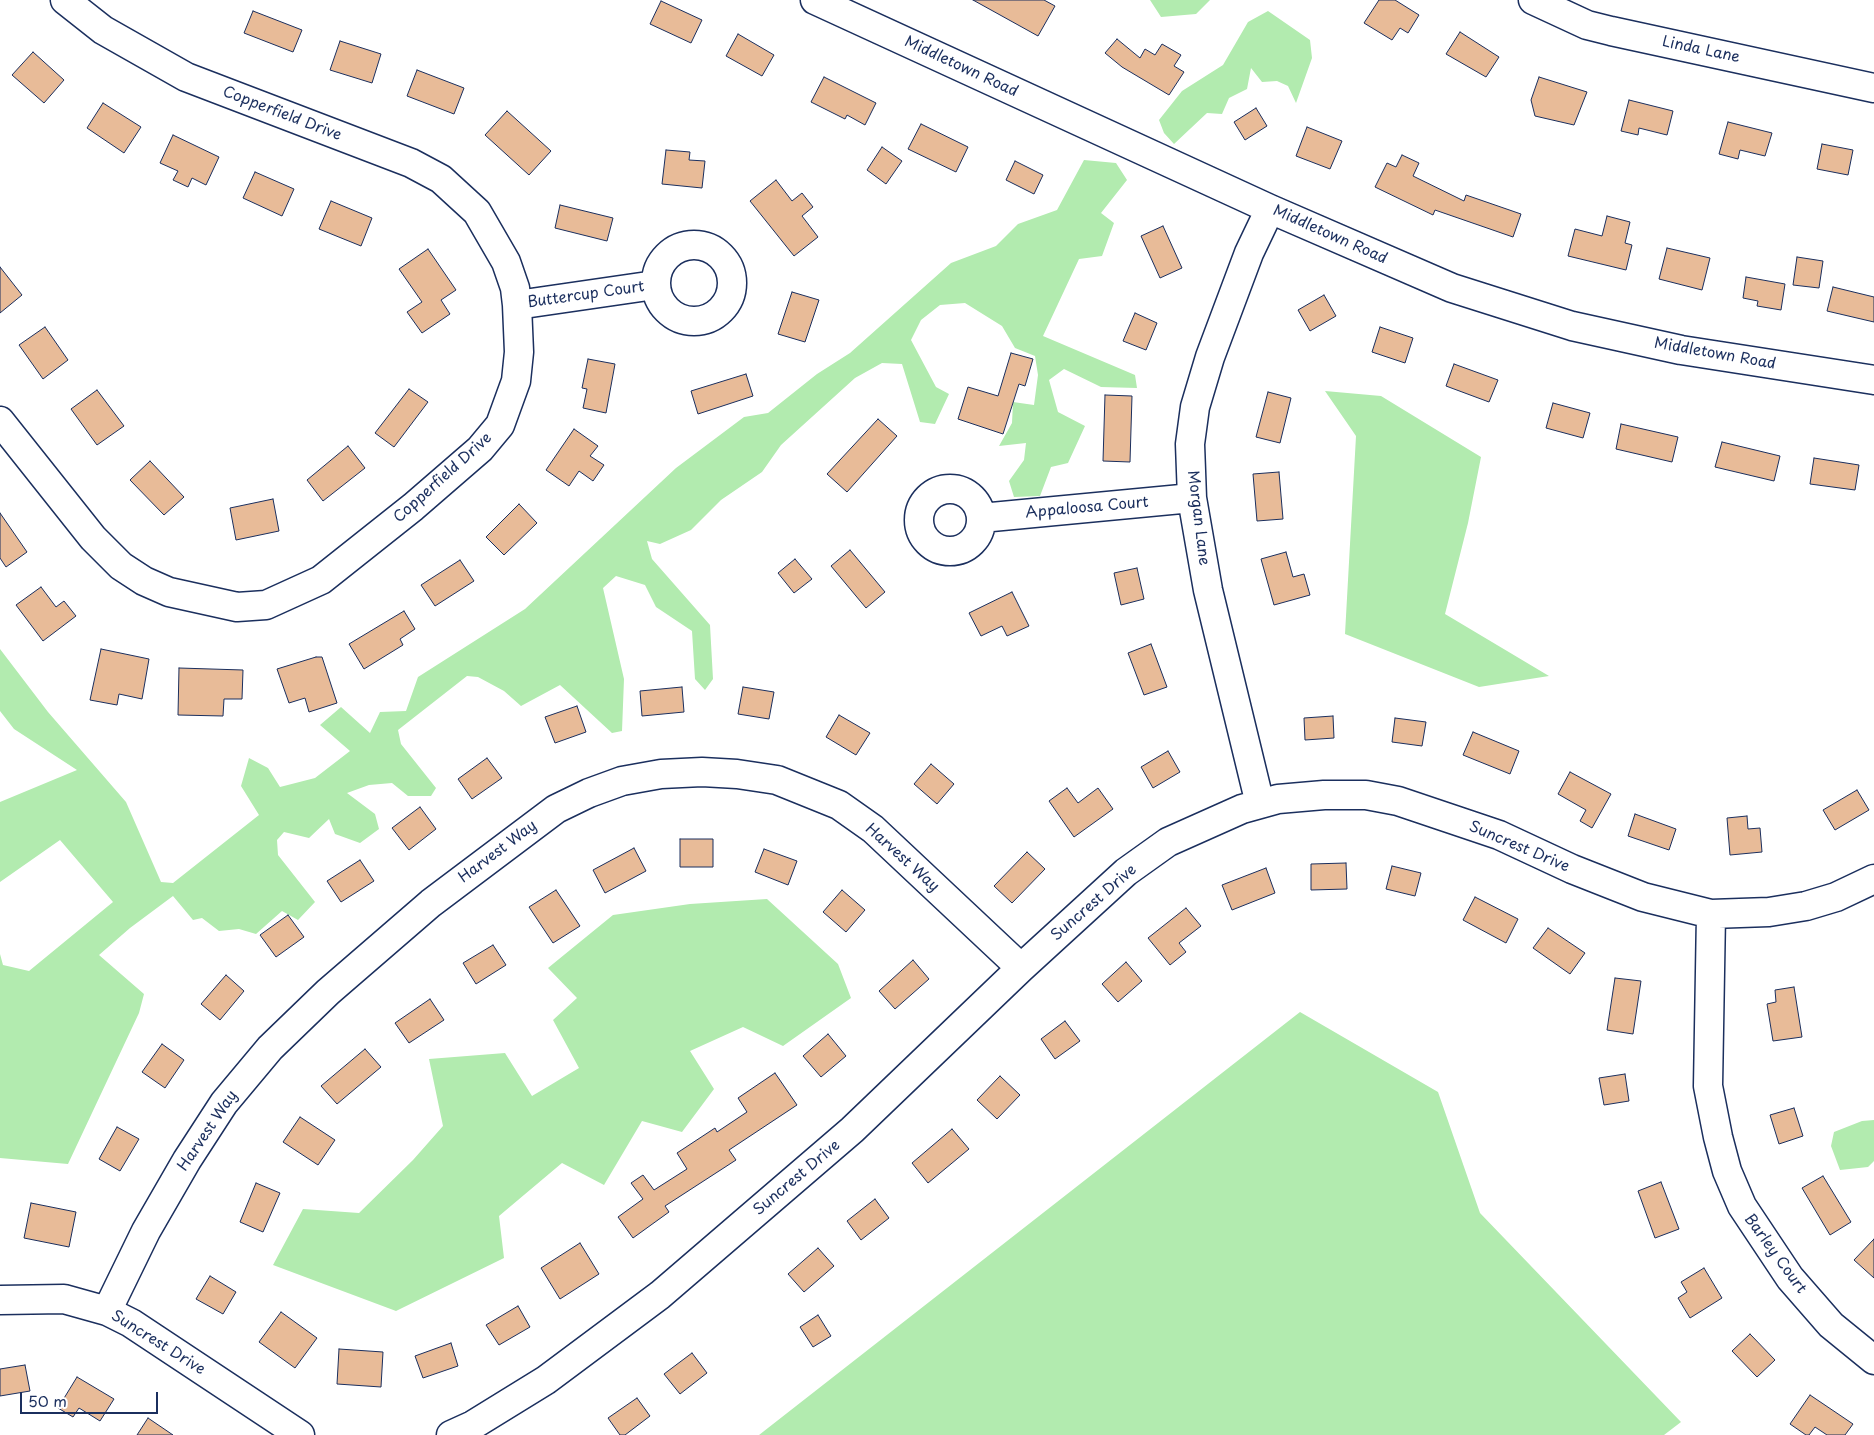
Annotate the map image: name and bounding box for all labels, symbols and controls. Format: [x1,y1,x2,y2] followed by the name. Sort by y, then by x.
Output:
[901,33,1021,101] street label: Middletown Road
[1661,33,1741,67] street label: Linda Lane
[220,83,344,145] street label: Copperfield Drive
[1270,202,1390,268] street label: Middletown Road
[526,278,646,312] street label: Buttercup Court
[1653,334,1777,374] street label: Middletown Road
[390,429,496,527] street label: Copperfield Drive
[1183,469,1213,567] street label: Morgan Lane
[1025,494,1149,522] street label: Appaloosa Court
[455,817,541,887] street label: Harvest Way
[1466,818,1572,876] street label: Suncrest Drive
[861,820,943,896] street label: Harvest Way
[1048,861,1140,945] street label: Suncrest Drive
[174,1087,242,1175] street label: Harvest Way
[750,1137,844,1219] street label: Suncrest Drive
[1740,1211,1810,1297] street label: Barley Court
[108,1307,208,1379] street label: Suncrest Drive
[22,1382,160,1414] scale bar
[28,1389,67,1412] text: 50 m

